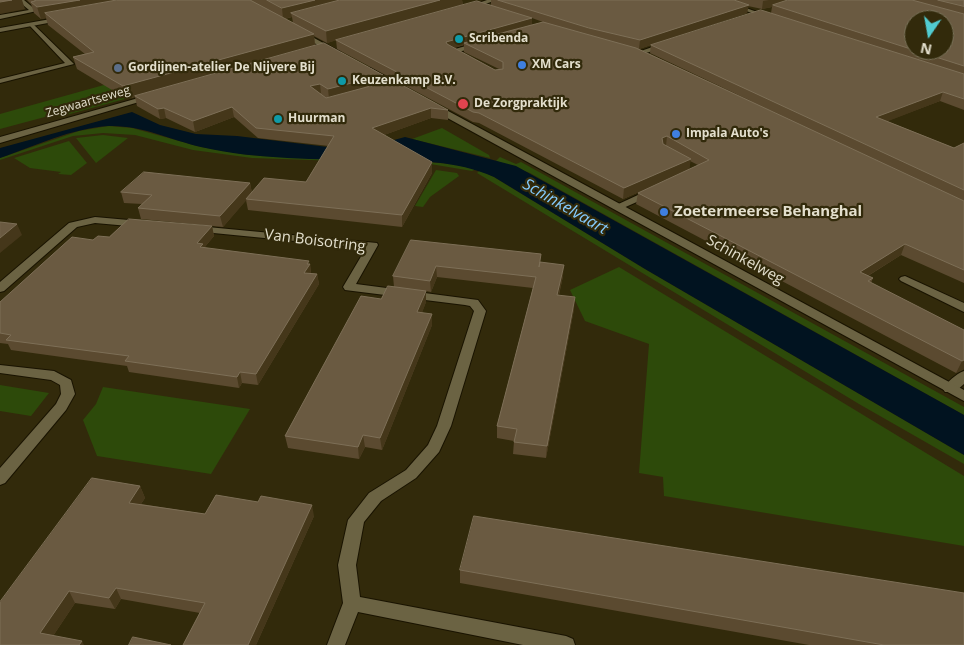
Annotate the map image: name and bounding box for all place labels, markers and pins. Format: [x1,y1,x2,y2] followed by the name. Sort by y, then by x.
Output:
[469,32,528,46] place label: Scribenda
[453,33,465,45] marker: Scribenda
[532,58,581,72] place label: XM Cars
[516,59,528,71] marker: XM Cars
[128,61,315,75] place label: Gordijnen-atelier De Nijvere Bij
[112,62,124,74] marker: Gordijnen-atelier De Nijvere Bij
[352,74,456,88] place label: Keuzenkamp B.V.
[336,75,348,87] marker: Keuzenkamp B.V.
[456,97,470,111] marker: De Zorgpraktijk
[474,97,567,111] place label: De Zorgpraktijk
[288,112,345,126] place label: Huurman
[272,113,284,125] marker: Huurman
[686,127,769,141] place label: Impala Auto's
[670,128,682,140] marker: Impala Auto's
[674,203,862,221] place label: Zoetermeerse Behanghal
[658,206,670,218] marker: Zoetermeerse Behanghal

